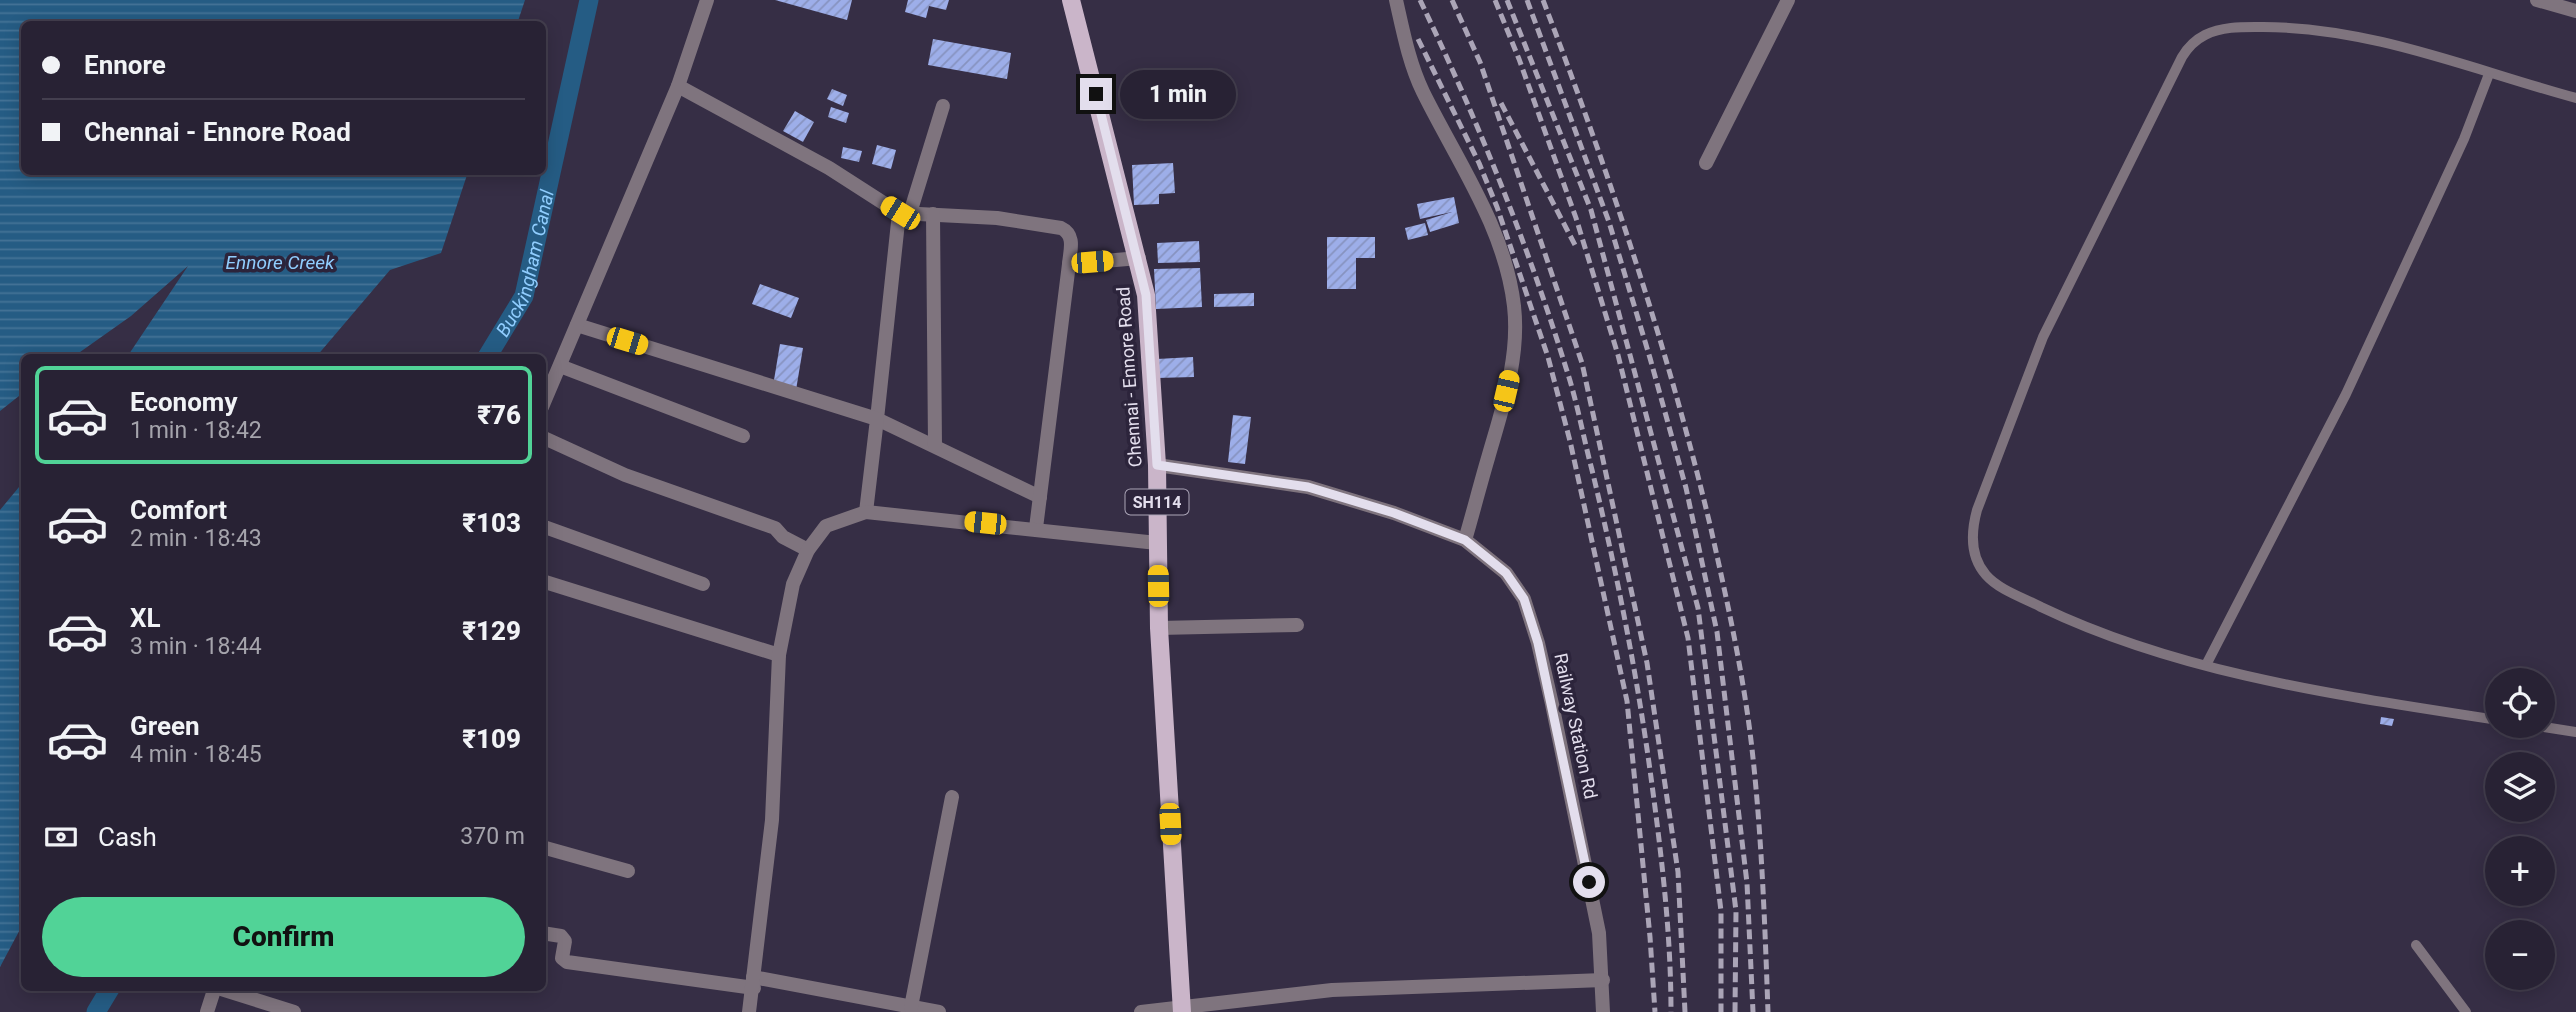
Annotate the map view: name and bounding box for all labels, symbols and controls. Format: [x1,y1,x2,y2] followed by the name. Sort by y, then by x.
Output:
[84,50,166,80] text: Ennore
[1120,70,1236,119] callout: 1 min
[1080,78,1112,110] route end
[1149,81,1207,108] text: 1 min
[84,117,351,147] text: Chennai - Ennore Road
[491,187,559,341] water label: Buckingham Canal
[877,193,924,233] car
[1071,250,1114,274] car
[226,251,335,274] water label: Ennore Creek
[1112,286,1146,468] street label: Chennai - Ennore Road
[604,325,651,357] car
[1492,368,1521,414] car
[46,384,109,447] icon: car
[130,387,237,417] text: Economy
[477,400,521,430] text: ₹76
[130,417,262,444] text: 1 min · 18:42
[1126,489,1188,514] road number: SH114
[46,492,109,555] icon: car
[130,495,227,525] text: Comfort
[462,508,521,538] text: ₹103
[964,510,1007,536] car
[130,525,262,552] text: 2 min · 18:43
[1148,565,1169,607] car
[46,600,109,663] icon: car
[130,603,161,633] text: XL
[462,616,521,646] text: ₹129
[130,633,262,660] text: 3 min · 18:44
[1550,651,1602,801] street label: Railway Station Rd
[2485,668,2555,990] map controls
[2485,668,2555,738] button: locate
[46,708,109,771] icon: car
[130,711,200,741] text: Green
[462,724,521,754] text: ₹109
[130,741,262,768] text: 4 min · 18:45
[2485,752,2555,822] button: layers
[1159,802,1182,846] car
[42,818,80,856] icon: cash
[98,822,157,852] text: Cash
[460,823,525,850] text: 370 m
[2485,836,2555,906] button: +
[1573,866,1605,898] route start
[42,897,525,977] button: Confirm
[2485,920,2555,990] button: −

